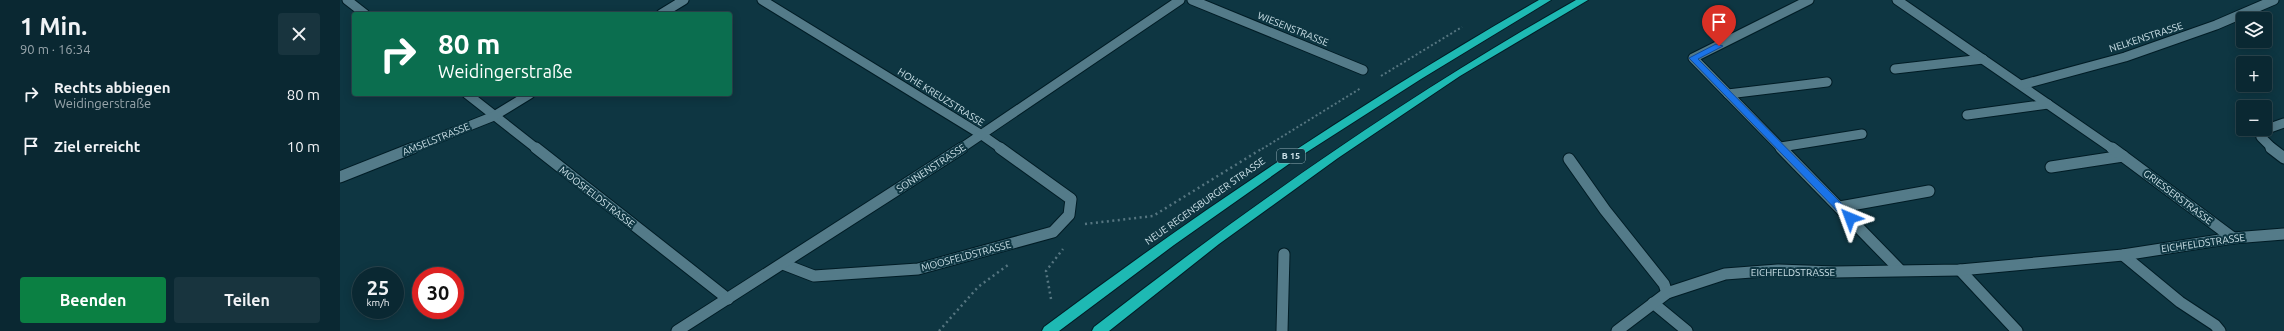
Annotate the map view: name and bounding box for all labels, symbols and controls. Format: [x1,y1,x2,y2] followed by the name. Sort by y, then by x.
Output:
[1702,5,1736,46] pin
[1256,10,1330,48] street label: WIESENSTRASSE
[1708,11,1730,33] icon: arrive
[2236,12,2272,136] map controls
[2236,12,2272,48] button: layers
[20,13,87,40] text: 1 Min.
[278,13,320,55] button: close
[2108,20,2185,54] street label: NELKENSTRASSE
[372,28,424,80] icon: right
[438,28,500,59] text: 80 m
[20,42,91,56] text: 90 m · 16:34
[2236,56,2272,92] button: +
[438,61,573,81] text: Weidingerstraße
[896,66,987,128] street label: HOHE KREUZSTRASSE
[54,79,171,96] text: Rechts abbiegen
[20,83,42,105] icon: right
[287,86,320,103] text: 80 m
[54,96,151,110] text: Weidingerstraße
[2236,100,2272,136] button: −
[401,120,471,157] street label: AMSELSTRASSE
[20,135,42,157] icon: arrive
[54,138,140,155] text: Ziel erreicht
[287,138,320,155] text: 10 m
[894,141,968,194] street label: SONNENSTRASSE
[1277,149,1305,163] road number: B 15
[1143,155,1267,247] street label: NEUE REGENSBURGER STRASSE
[557,164,637,230] street label: MOOSFELDSTRASSE
[2141,168,2215,227] street label: GRIESSERSTRASSE
[1829,197,1871,239] position arrow
[2160,232,2246,254] street label: EICHFELDSTRASSE
[920,239,1012,273] street label: MOOSFELDSTRASSE
[412,267,464,319] speed limit sign: 30
[1751,267,1836,278] street label: EICHFELDSTRASSE
[367,276,389,299] text: 25
[20,277,166,323] button: Beenden
[174,277,320,323] button: Teilen
[366,297,390,308] text: km/h

